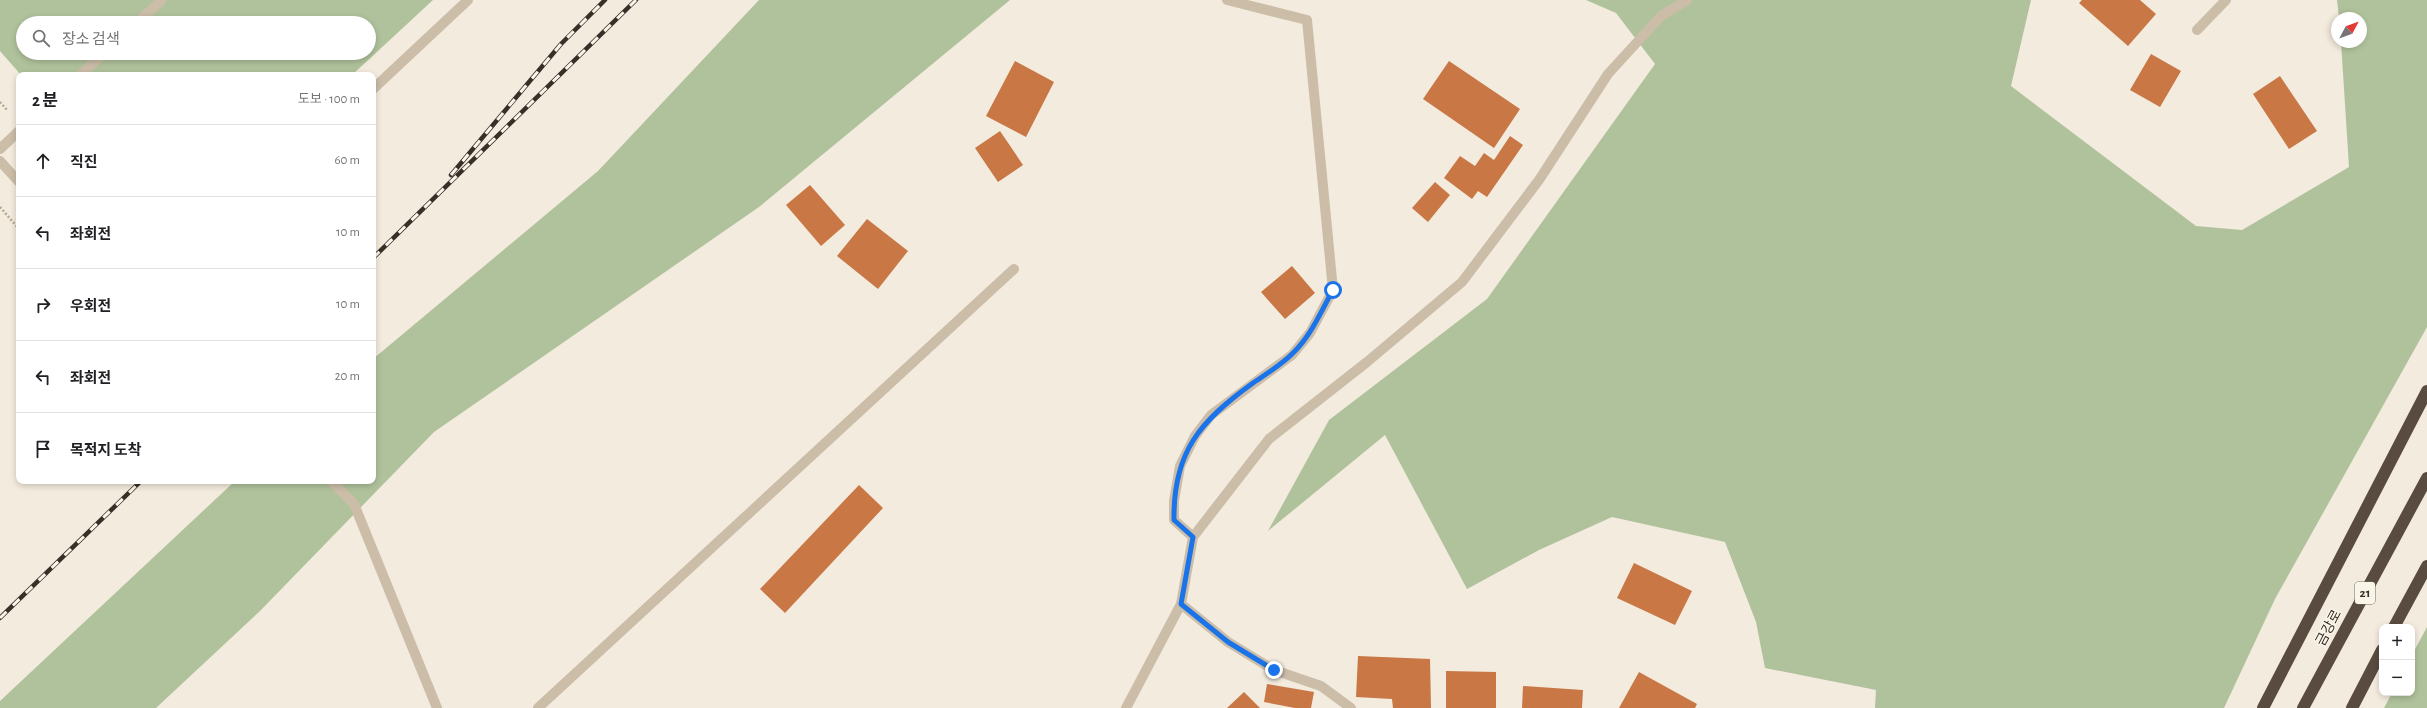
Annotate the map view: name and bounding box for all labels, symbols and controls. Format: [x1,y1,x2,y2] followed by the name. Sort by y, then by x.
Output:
[2331,12,2367,48] north arrow
[16,16,376,60] search box
[30,27,52,49] icon: search
[62,32,120,47] text: 장소 검색
[32,92,58,109] text: 2 분
[298,93,360,106] text: 도보 · 100 m
[32,150,54,172] icon: ahead
[334,154,360,167] text: 60 m
[70,155,98,170] text: 직진
[32,222,54,244] icon: left
[336,226,360,239] text: 10 m
[70,227,111,242] text: 좌회전
[1324,281,1342,299] route start
[32,294,54,316] icon: right
[336,298,360,311] text: 10 m
[70,299,111,314] text: 우회전
[32,366,54,388] icon: left
[335,370,360,383] text: 20 m
[70,371,111,386] text: 좌회전
[32,438,54,460] icon: arrive
[70,443,141,458] text: 목적지 도착
[2355,582,2375,604] road number: 21
[2313,607,2344,648] street label: 금강로
[2379,624,2415,696] map controls
[2379,624,2415,660] button: +
[2379,660,2415,696] button: −
[1265,661,1283,679] route end

